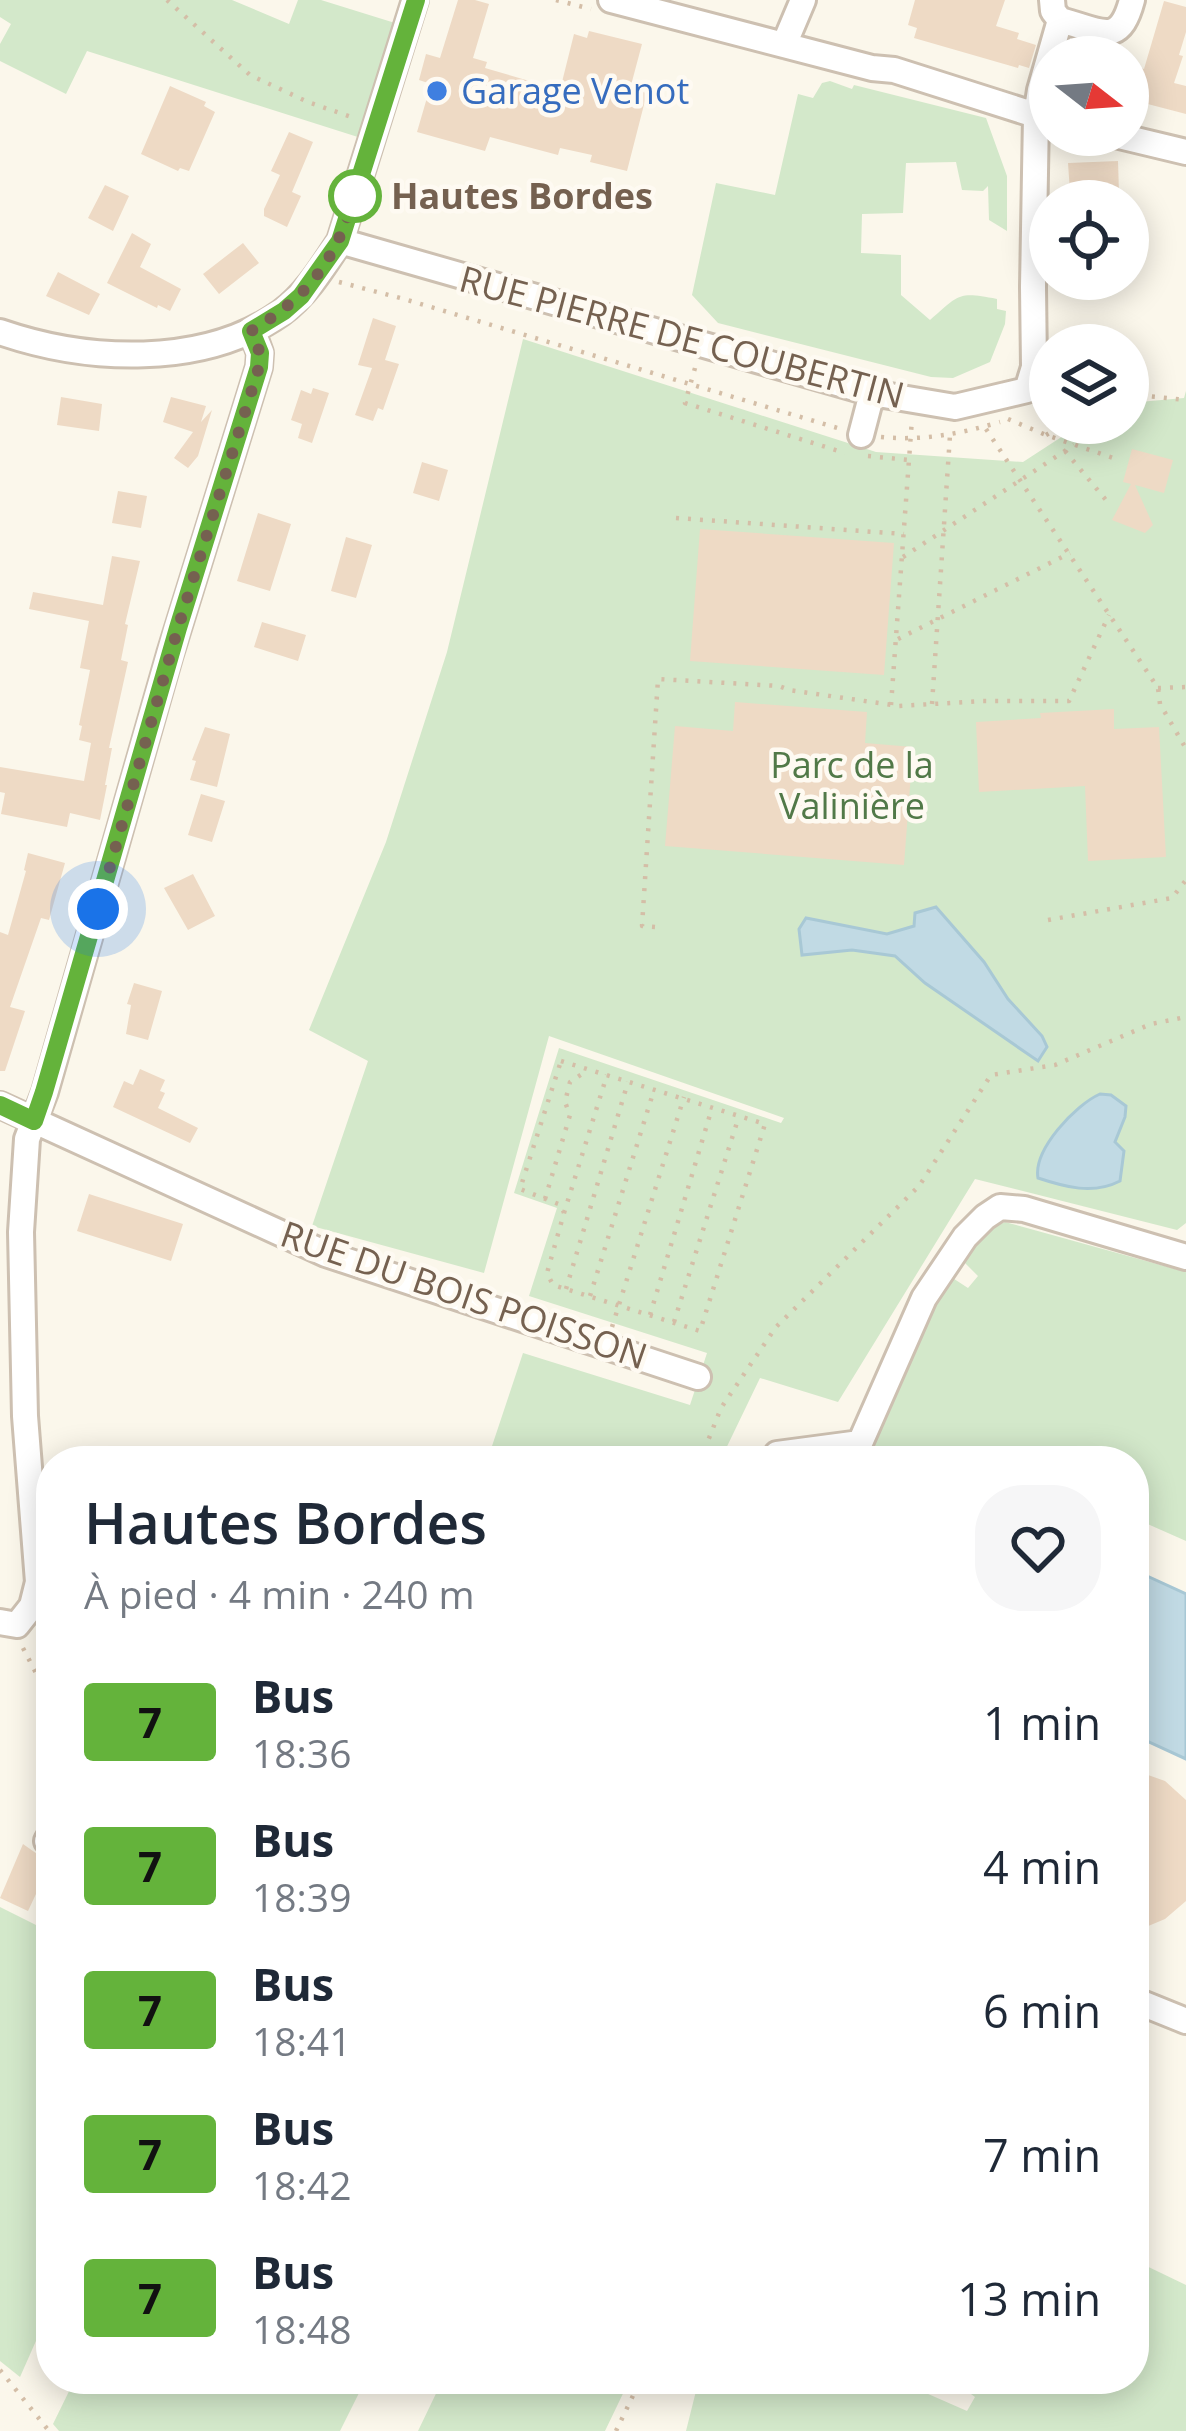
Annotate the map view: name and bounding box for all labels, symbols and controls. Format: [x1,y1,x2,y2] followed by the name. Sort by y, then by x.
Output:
[1029,36,1149,156] north arrow
[1029,36,1149,444] map controls
[461,66,689,115] place label: Garage Venot
[424,78,450,104] marker: Garage Venot
[330,171,380,221] marker: Hautes Bordes
[391,171,653,220] place label: Hautes Bordes
[1029,180,1149,300] button: locate
[454,254,910,419] street label: RUE PIERRE DE COUBERTIN
[1029,324,1149,444] button: layers
[770,740,934,830] park label: Parc de la Valinière
[68,879,128,939] your location
[275,1209,654,1380] street label: RUE DU BOIS POISSON
[84,1483,487,1561] text: Hautes Bordes
[975,1485,1101,1611] button: heart
[84,1567,475,1620] text: À pied · 4 min · 240 m
[252,1665,334,1726] text: Bus
[983,1692,1101,1753] text: 1 min
[138,1693,162,1750] text: 7
[252,1726,351,1779] text: 18:36
[252,1809,334,1870] text: Bus
[983,1836,1101,1897] text: 4 min
[138,1837,162,1894] text: 7
[252,1870,351,1923] text: 18:39
[252,1953,334,2014] text: Bus
[983,1980,1101,2041] text: 6 min
[138,1981,162,2038] text: 7
[252,2014,351,2067] text: 18:41
[252,2097,334,2158] text: Bus
[983,2124,1101,2185] text: 7 min
[138,2125,162,2182] text: 7
[252,2158,351,2211] text: 18:42
[252,2241,334,2302] text: Bus
[957,2268,1101,2329] text: 13 min
[138,2269,162,2326] text: 7
[252,2302,351,2355] text: 18:48

